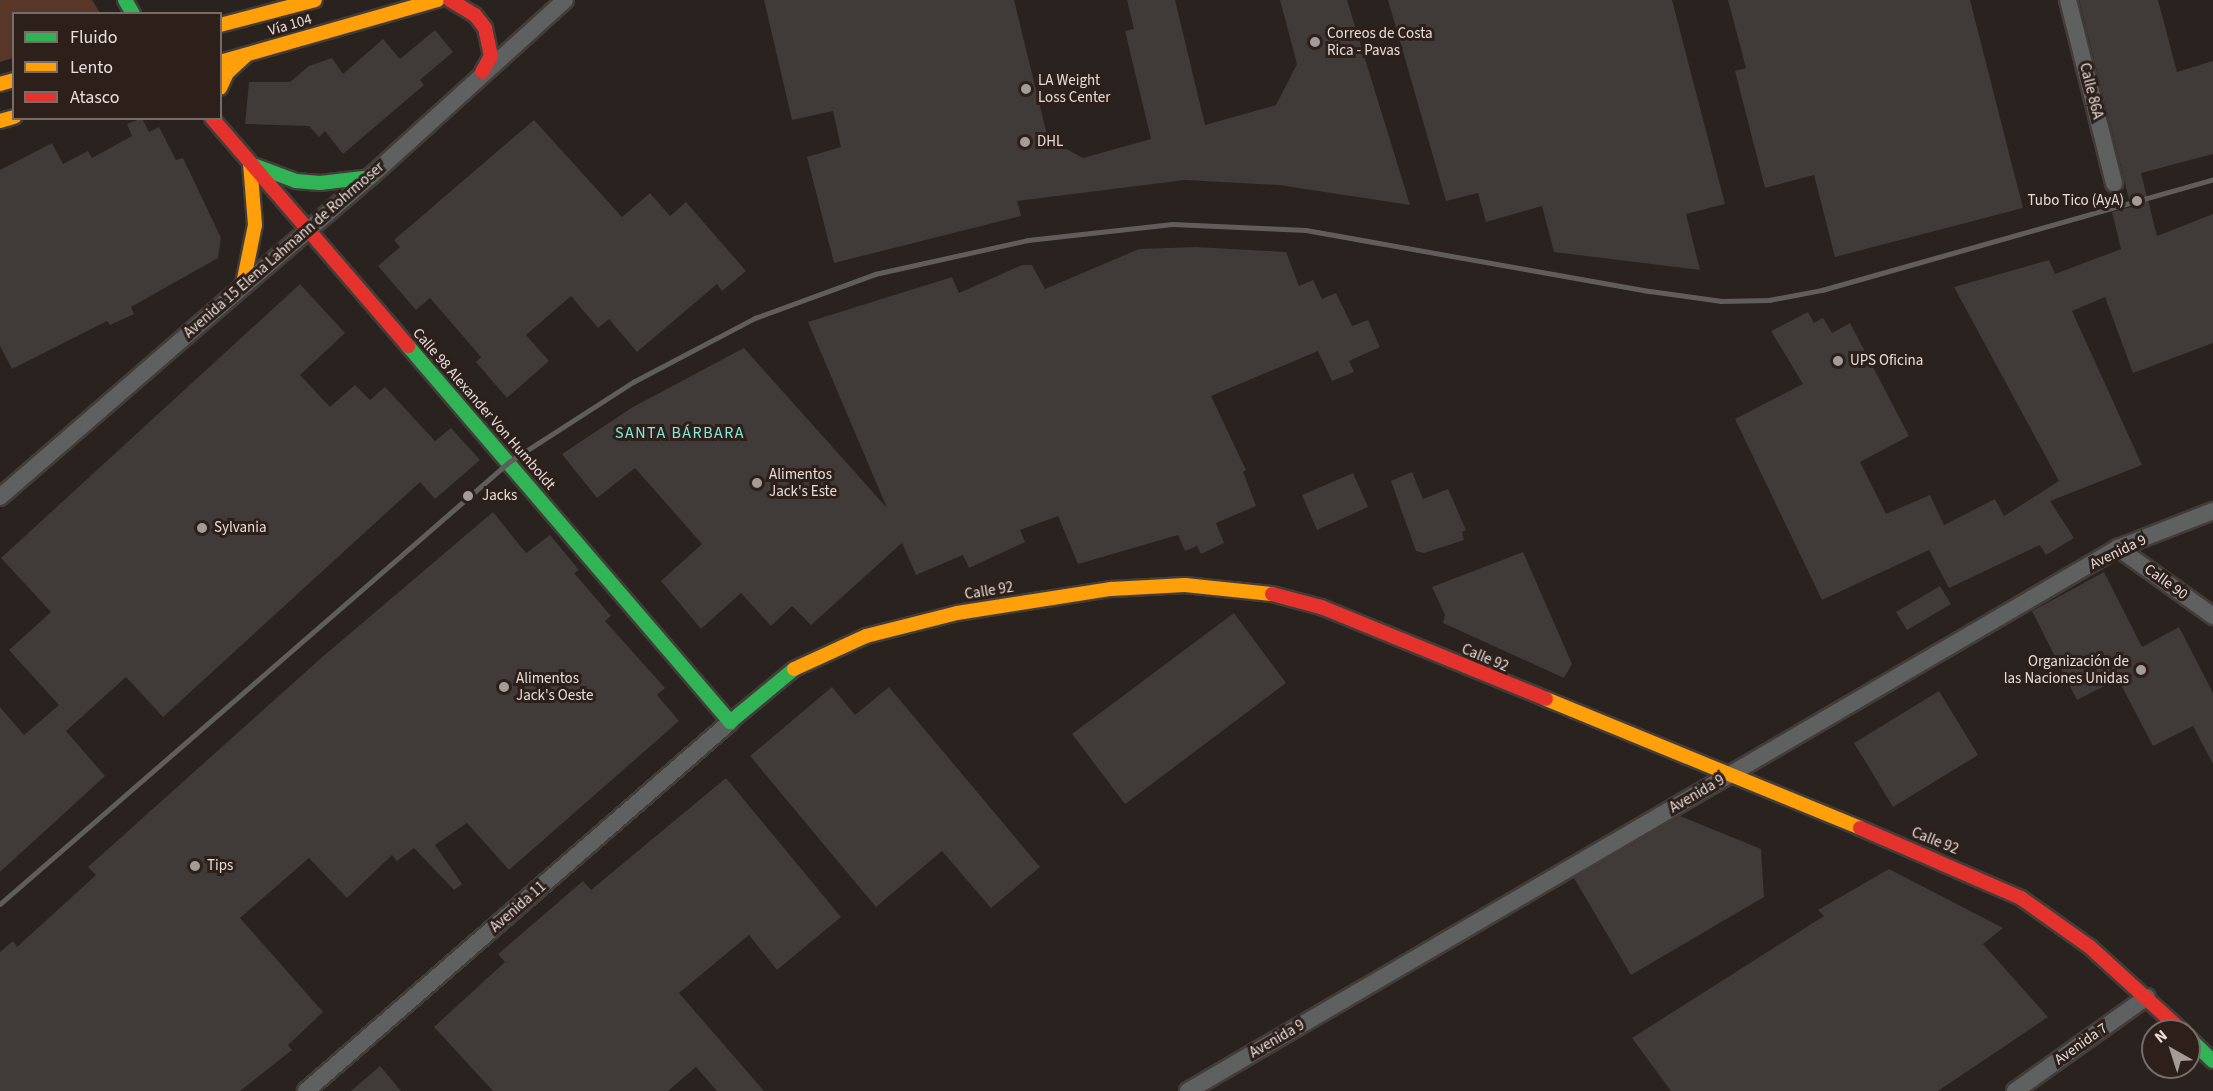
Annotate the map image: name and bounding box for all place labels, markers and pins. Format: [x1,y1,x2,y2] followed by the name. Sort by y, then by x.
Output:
[1327,24,1432,59] place label: Correos de Costa Rica - Pavas
[1308,35,1322,49] marker: Correos de Costa Rica - Pavas
[1038,71,1110,106] place label: LA Weight Loss Center
[1019,82,1033,96] marker: LA Weight Loss Center
[1037,133,1063,151] place label: DHL
[1018,135,1032,149] marker: DHL
[2027,192,2124,210] place label: Tubo Tico (AyA)
[2128,192,2146,210] marker: Tubo Tico (AyA)
[1850,352,1923,370] place label: UPS Oficina
[1831,354,1845,368] marker: UPS Oficina
[769,465,837,500] place label: Alimentos Jack's Este
[750,476,764,490] marker: Alimentos Jack's Este
[459,487,477,505] marker: Jacks
[482,487,517,505] place label: Jacks
[214,519,267,537] place label: Sylvania
[195,521,209,535] marker: Sylvania
[2004,652,2129,687] place label: Organización de las Naciones Unidas
[2134,663,2148,677] marker: Organización de las Naciones Unidas
[516,669,593,704] place label: Alimentos Jack's Oeste
[497,680,511,694] marker: Alimentos Jack's Oeste
[207,857,233,875] place label: Tips
[188,859,202,873] marker: Tips

